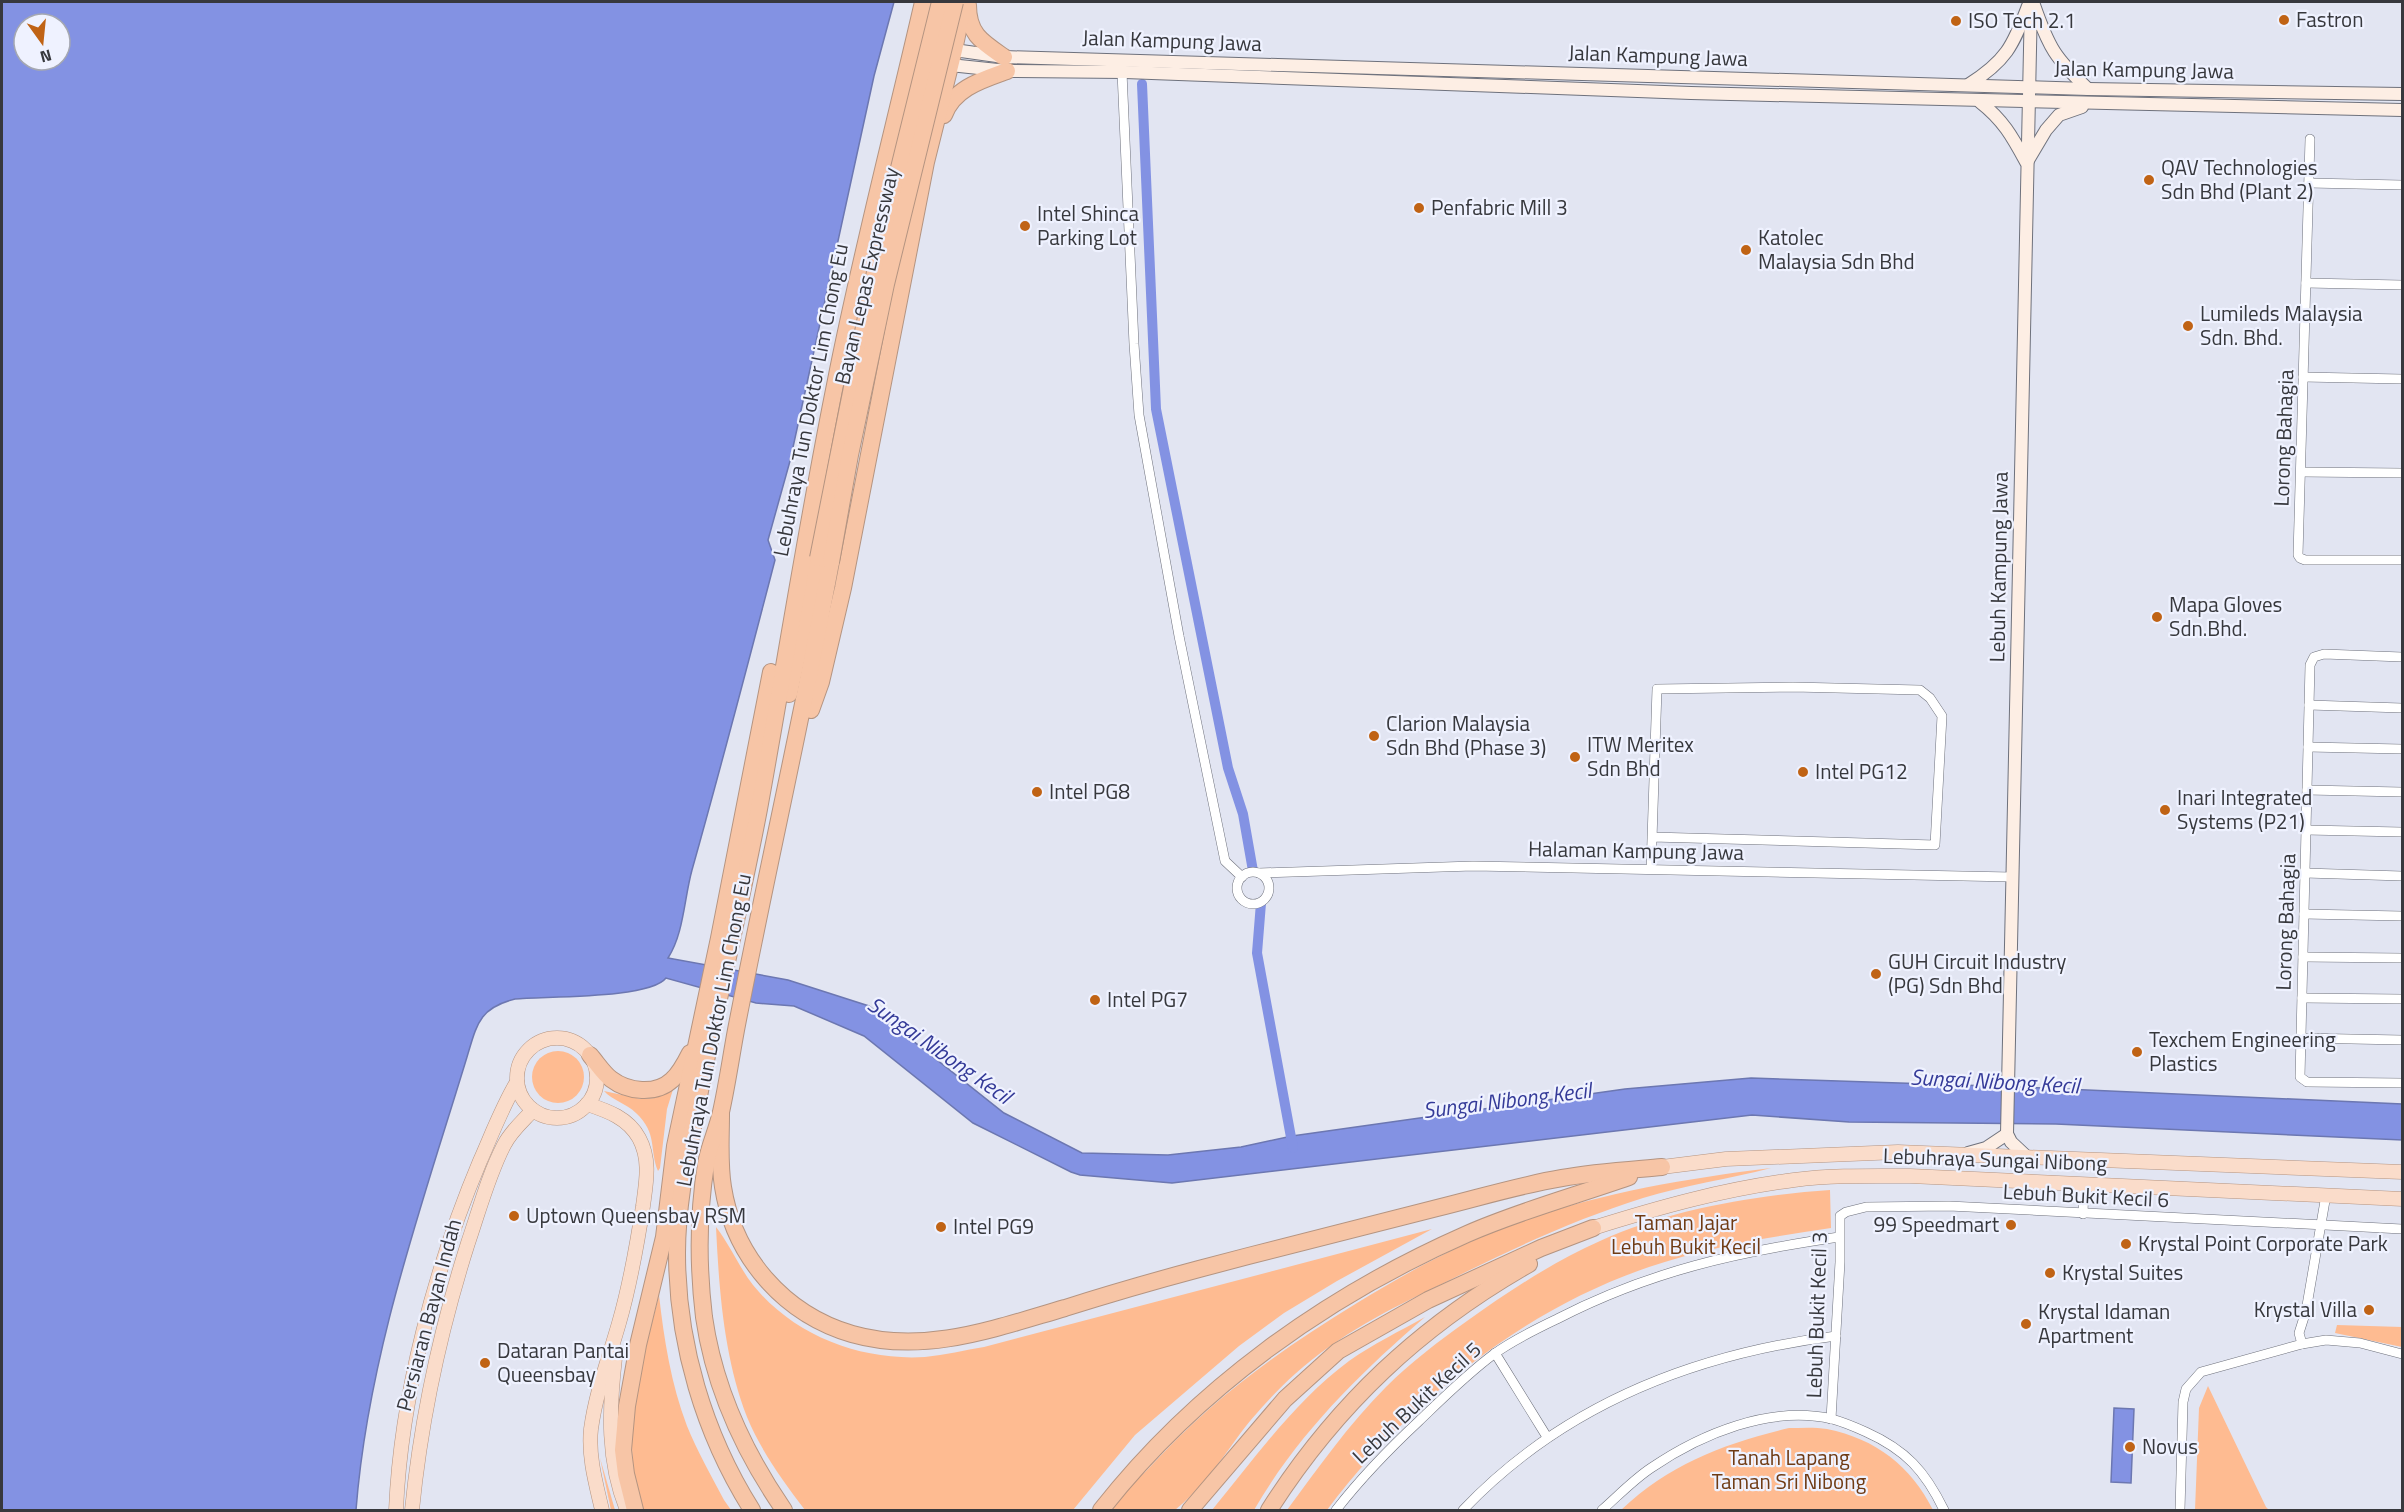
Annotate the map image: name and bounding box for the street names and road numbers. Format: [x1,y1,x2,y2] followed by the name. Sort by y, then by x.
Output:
[1082,21,1263,59] street label: Jalan Kampung Jawa
[1568,36,1749,74] street label: Jalan Kampung Jawa
[2054,51,2235,87] street label: Jalan Kampung Jawa
[825,164,907,388] street label: Bayan Lepas Expressway
[764,241,856,559] street label: Lebuhraya Tun Doktor Lim Chong Eu
[2265,368,2301,507] street label: Lorong Bahagia
[1980,471,2016,663] street label: Lebuh Kampung Jawa
[1528,832,1745,868] street label: Halaman Kampung Jawa
[2267,852,2303,991] street label: Lorong Bahagia
[667,871,759,1189] street label: Lebuhraya Tun Doktor Lim Chong Eu
[1882,1139,2108,1179] street label: Lebuhraya Sungai Nibong
[2002,1175,2170,1215] street label: Lebuh Bukit Kecil 6
[387,1215,469,1414] street label: Persiaran Bayan Indah
[1797,1231,1835,1399] street label: Lebuh Bukit Kecil 3
[1344,1334,1488,1471] street label: Lebuh Bukit Kecil 5

